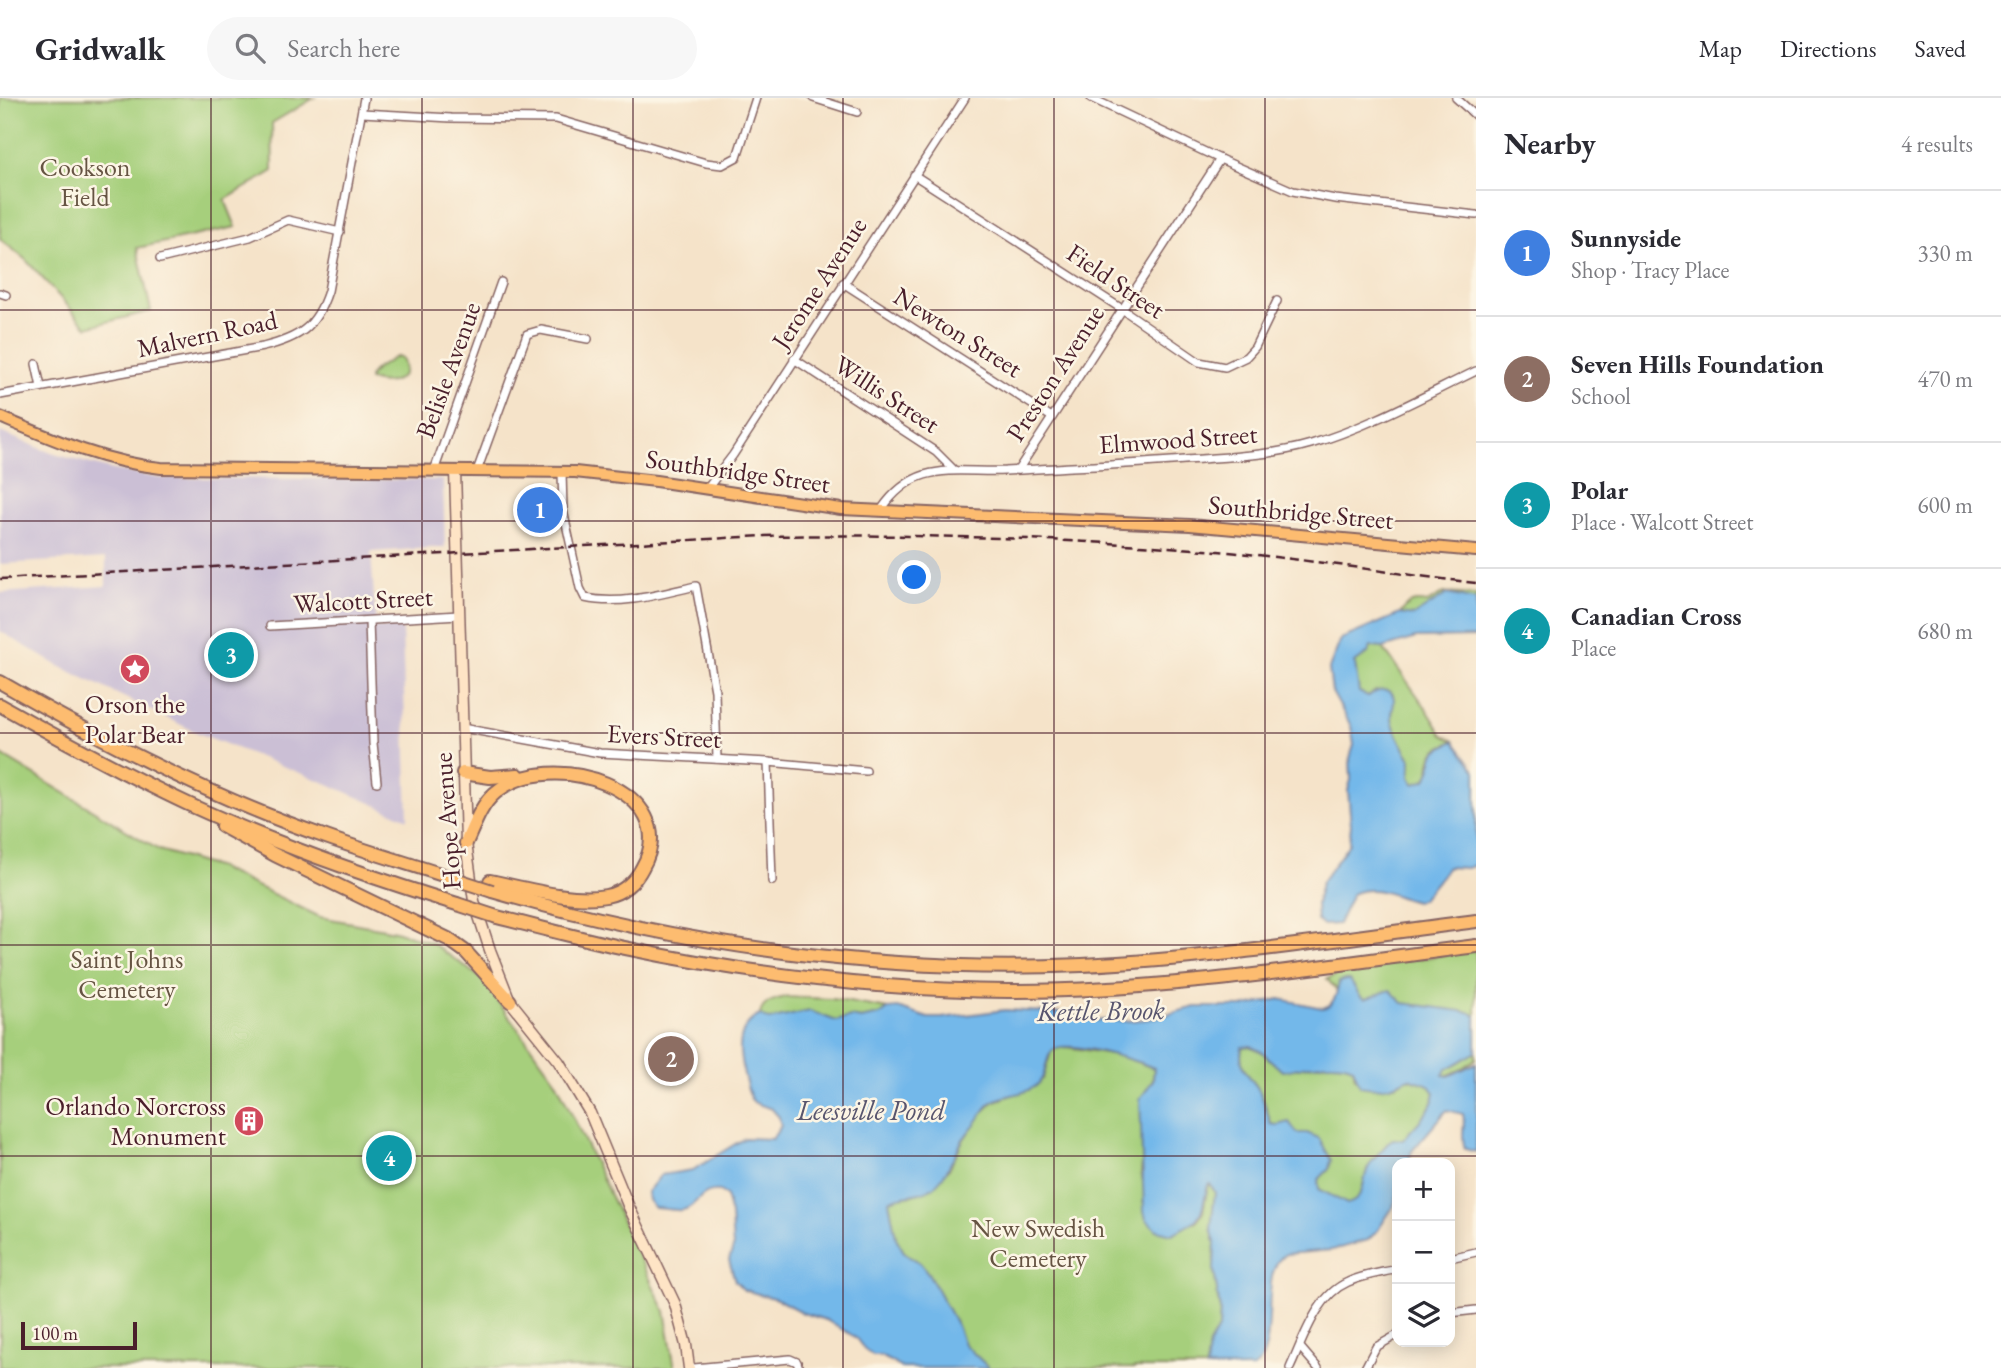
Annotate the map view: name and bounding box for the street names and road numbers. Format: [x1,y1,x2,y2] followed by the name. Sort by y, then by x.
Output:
[763,211,874,357] street label: Jerome Avenue
[1060,236,1172,326] street label: Field Street
[887,279,1029,385] street label: Newton Street
[408,297,488,443] street label: Belisle Avenue
[998,298,1112,448] street label: Preston Avenue
[134,302,281,365] street label: Malvern Road
[828,347,946,441] street label: Willis Street
[1098,417,1258,461] street label: Elmwood Street
[644,441,832,501] street label: Southbridge Street
[1207,487,1395,537] street label: Southbridge Street
[292,579,434,621] street label: Walcott Street
[606,716,722,756] street label: Evers Street
[425,751,469,891] street label: Hope Avenue

